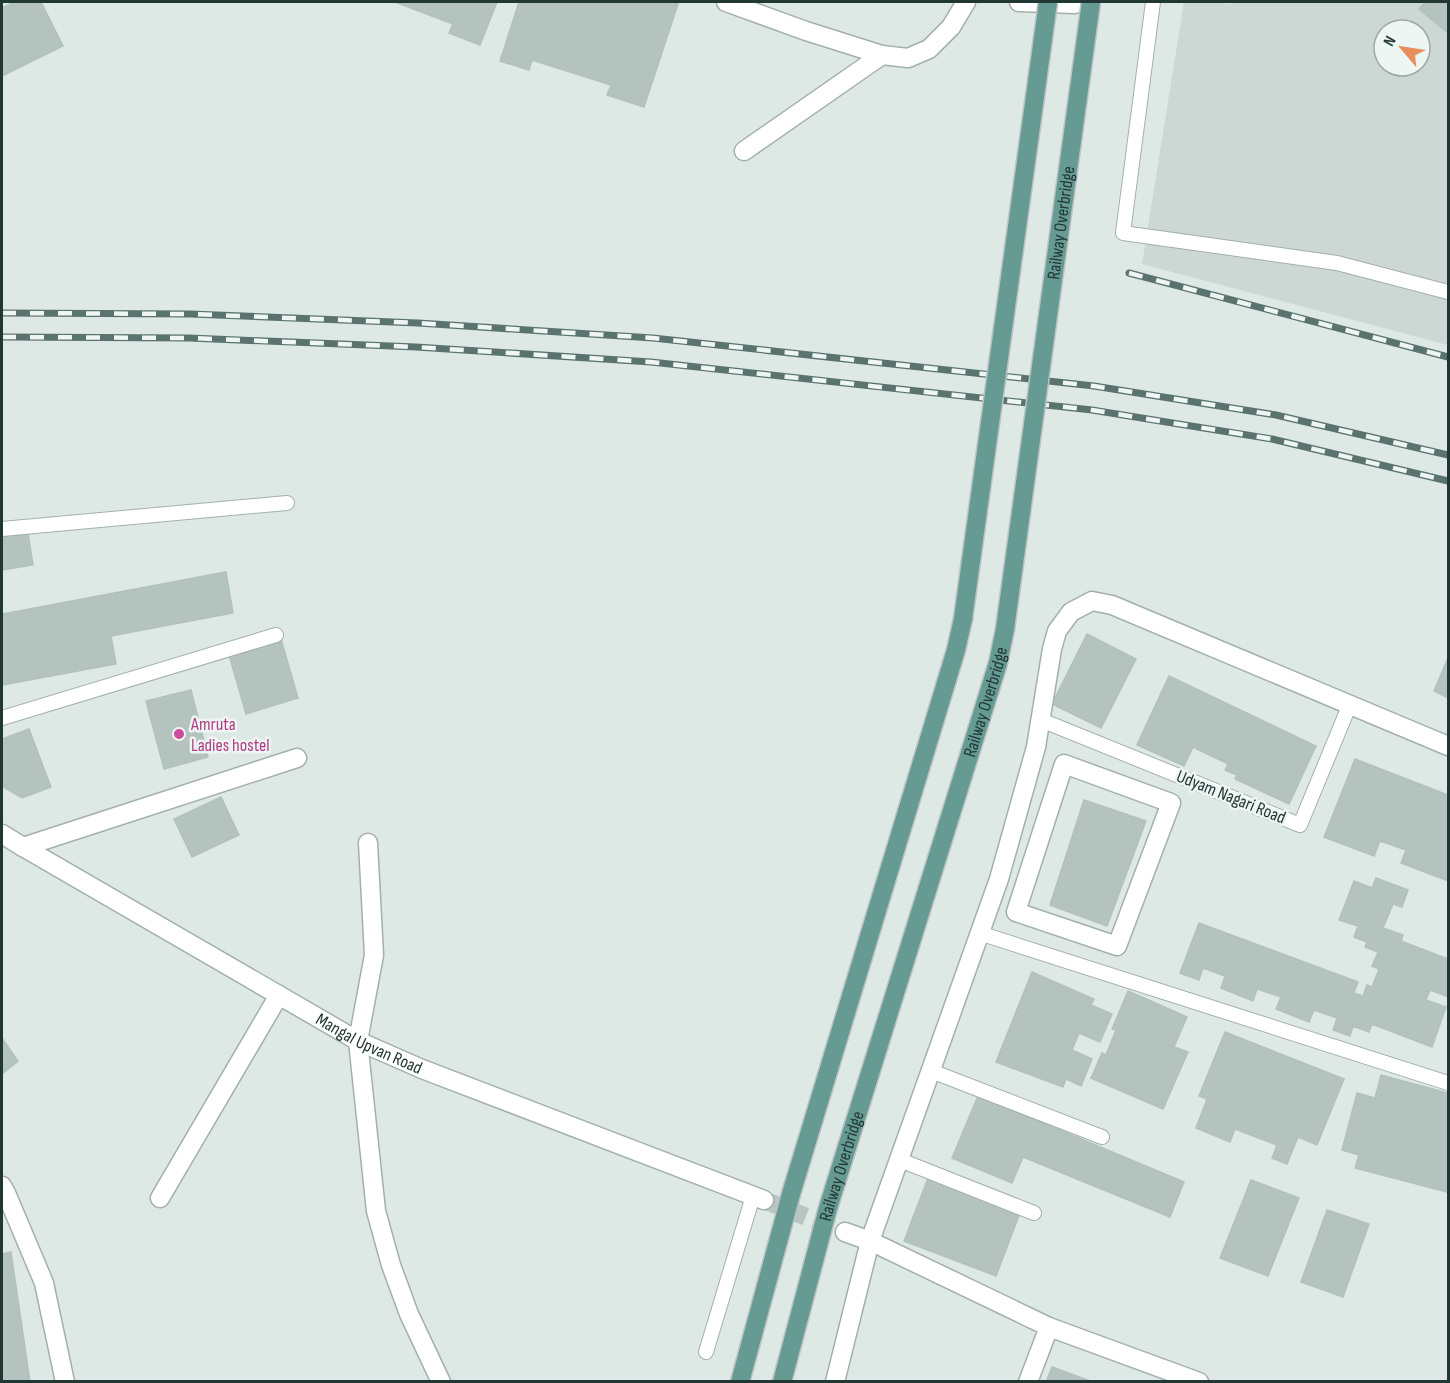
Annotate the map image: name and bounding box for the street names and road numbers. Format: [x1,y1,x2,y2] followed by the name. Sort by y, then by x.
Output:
[1043,165,1079,281] street label: Railway Overbridge
[959,645,1012,760] street label: Railway Overbridge
[1173,766,1289,828] street label: Udyam Nagari Road
[312,1008,426,1078] street label: Mangal Upvan Road
[814,1108,868,1223] street label: Railway Overbridge

